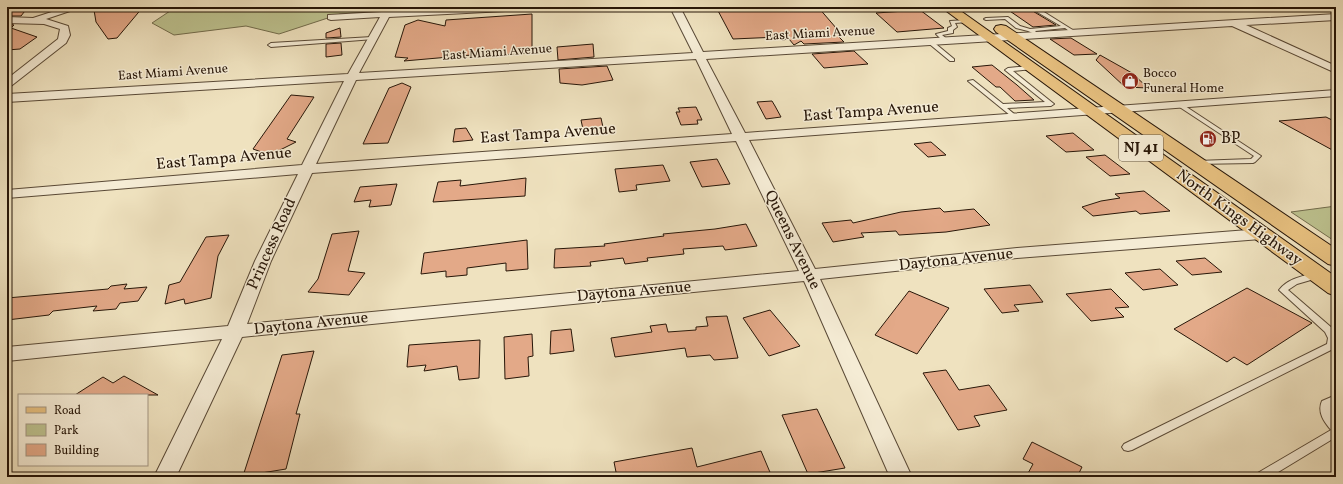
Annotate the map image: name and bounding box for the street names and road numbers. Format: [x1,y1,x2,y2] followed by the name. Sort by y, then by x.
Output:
[765,22,875,46] street label: East Miami Avenue
[441,40,553,66] street label: East Miami Avenue
[117,60,229,86] street label: East Miami Avenue
[802,96,940,128] street label: East Tampa Avenue
[479,118,617,150] street label: East Tampa Avenue
[1119,135,1163,161] road number: NJ 41
[155,142,293,176] street label: East Tampa Avenue
[1171,165,1307,272] street label: North Kings Highway
[758,187,826,293] street label: Queens Avenue
[242,195,302,293] street label: Princess Road
[898,243,1014,277] street label: Daytona Avenue
[576,276,692,308] street label: Daytona Avenue
[253,307,369,341] street label: Daytona Avenue

